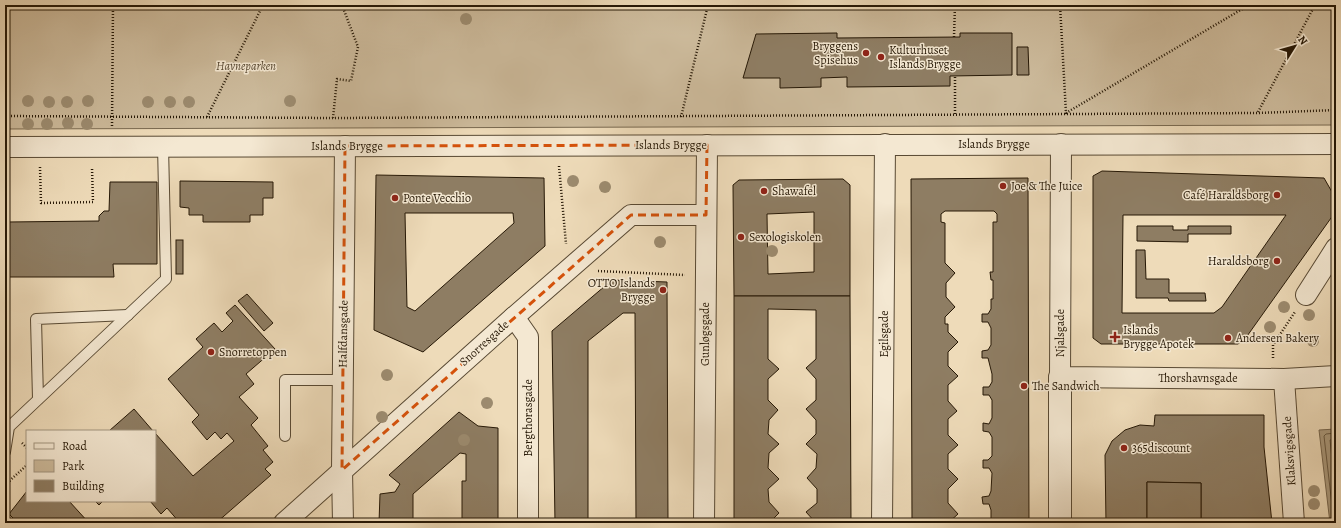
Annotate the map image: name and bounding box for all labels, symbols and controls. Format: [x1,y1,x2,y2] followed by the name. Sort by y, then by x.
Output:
[1275,26,1315,66] north arrow
[1294,33,1311,48] text: N
[812,38,858,68] place label: Bryggens Spisehus
[889,42,961,72] place label: Kulturhuset Islands Brygge
[861,48,871,58] marker: Bryggens Spisehus
[876,52,886,62] marker: Kulturhuset Islands Brygge
[216,58,276,74] park label: Havneparken
[958,136,1030,152] street label: Islands Brygge
[635,137,707,153] street label: Islands Brygge
[311,138,383,154] street label: Islands Brygge
[1011,178,1082,194] place label: Joe & The Juice
[998,181,1008,191] marker: Joe & The Juice
[772,183,816,199] place label: Shawafel
[759,186,769,196] marker: Shawafel
[1183,187,1269,203] place label: Café Haraldsborg
[403,190,471,206] place label: Ponte Vecchio
[1272,190,1282,200] marker: Café Haraldsborg
[390,193,400,203] marker: Ponte Vecchio
[749,229,822,245] place label: Sexologiskolen
[736,232,746,242] marker: Sexologiskolen
[1208,253,1269,269] place label: Haraldsborg
[1272,256,1282,266] marker: Haraldsborg
[588,275,655,305] place label: OTTO Islands Brygge
[658,285,668,295] marker: OTTO Islands Brygge
[334,300,352,368] street label: Halfdansgade
[697,302,713,366] street label: Gunløgsgade
[1052,309,1068,357] street label: Njalsgade
[876,310,892,358] street label: Egilsgade
[456,317,512,369] street label: Snorresgade
[1123,322,1194,352] place label: Islands Brygge Apotek
[1235,330,1320,346] place label: Andersen Bakery
[1110,332,1120,342] marker: Islands Brygge Apotek
[1223,333,1233,343] marker: Andersen Bakery
[219,344,287,360] place label: Snorretoppen
[206,347,216,357] marker: Snorretoppen
[1158,370,1238,386] street label: Thorshavnsgade
[1032,378,1100,394] place label: The Sandwich
[520,379,536,457] street label: Bergthorasgade
[1019,381,1029,391] marker: The Sandwich
[1279,416,1299,486] street label: Klaksvigsgade
[26,430,156,502] legend
[62,438,88,454] text: Road
[1132,440,1190,456] place label: 365discount
[1119,443,1129,453] marker: 365discount
[62,458,85,474] text: Park
[62,478,104,494] text: Building

